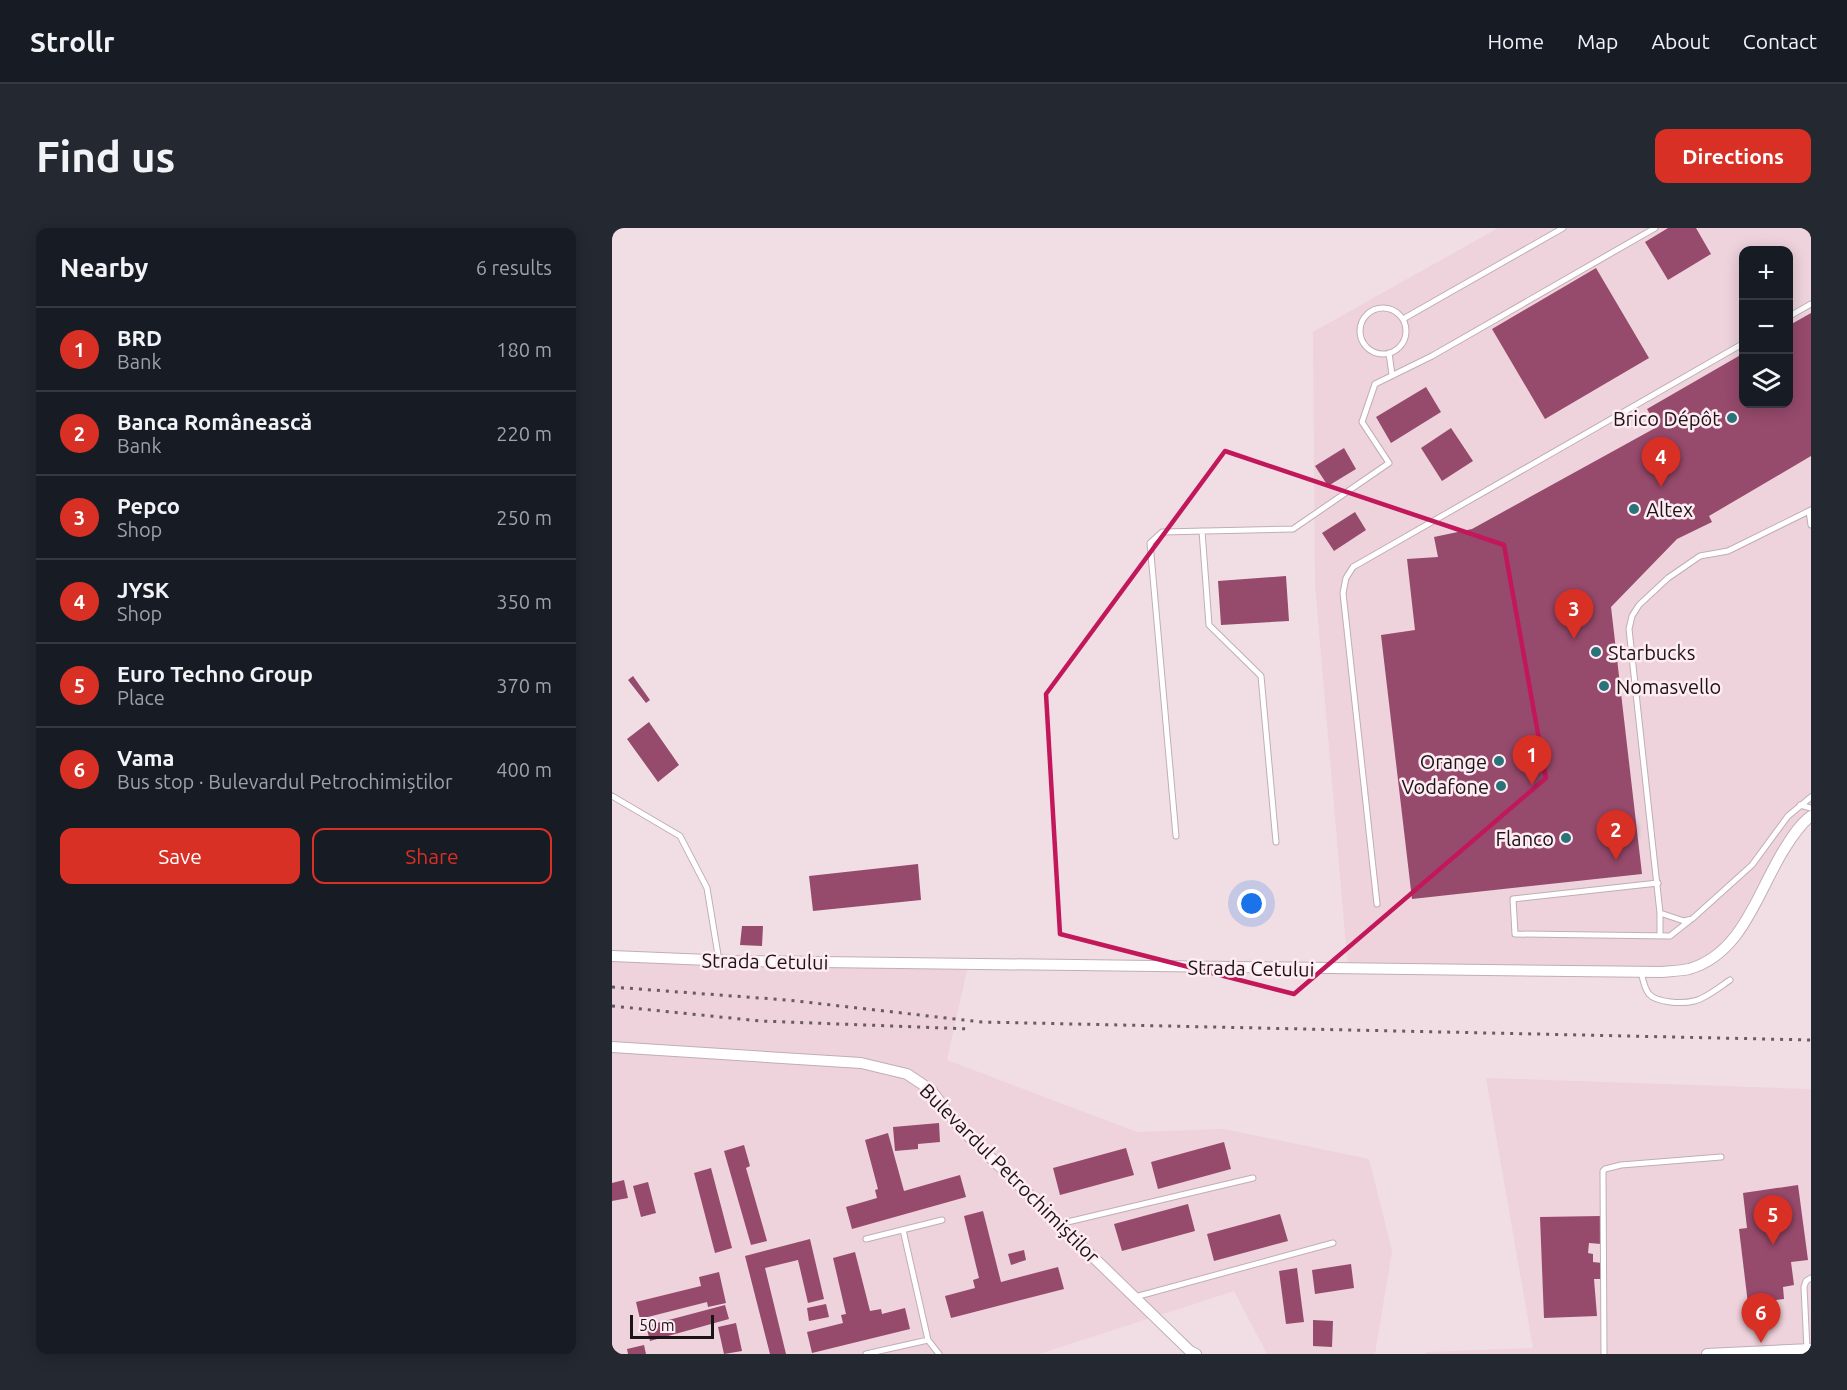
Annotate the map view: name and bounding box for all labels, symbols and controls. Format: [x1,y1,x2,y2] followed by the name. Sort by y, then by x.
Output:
[30,26,115,57] text: Strollr
[1487,29,1544,53] text: Home
[1577,29,1618,53] text: Map
[1651,29,1710,53] text: About
[1743,29,1817,53] text: Contact
[1655,129,1811,183] button: Directions
[36,133,175,180] text: Find us
[1739,246,1793,408] map controls
[1739,246,1793,300] button: +
[60,253,148,282] text: Nearby
[476,256,552,279] text: 6 results
[1739,300,1793,354] button: −
[117,325,162,350] text: BRD
[74,338,85,361] text: 1
[496,338,552,361] text: 180 m
[117,350,162,373] text: Bank
[1739,354,1793,408] button: layers
[1613,407,1720,430] place label: Brico Dépôt
[117,409,312,434] text: Banca Românească
[1725,411,1739,425] marker: Brico Dépôt
[74,422,85,445] text: 2
[496,422,552,445] text: 220 m
[117,434,162,457] text: Bank
[1642,438,1680,487] pin: 4
[117,493,180,518] text: Pepco
[1646,498,1693,521] place label: Altex
[1627,502,1641,516] marker: Altex
[74,506,85,529] text: 3
[496,506,552,529] text: 250 m
[117,518,162,541] text: Shop
[117,577,170,602] text: JYSK
[74,590,85,613] text: 4
[496,590,552,613] text: 350 m
[1554,590,1594,639] pin: 3
[117,602,162,625] text: Shop
[1608,641,1695,664] place label: Starbucks
[1589,645,1603,659] marker: Starbucks
[117,661,313,686] text: Euro Techno Group
[74,674,85,697] text: 5
[496,674,552,697] text: 370 m
[1616,675,1721,698] place label: Nomasvello
[1597,679,1611,693] marker: Nomasvello
[117,686,165,709] text: Place
[1512,736,1552,785] pin: 1
[117,745,175,770] text: Vama
[1420,750,1487,773] place label: Orange
[1492,754,1506,768] marker: Orange
[74,758,85,781] text: 6
[496,758,552,781] text: 400 m
[117,770,453,793] text: Bus stop · Bulevardul Petrochimiștilor
[1402,775,1489,798] place label: Vodafone
[1494,779,1508,793] marker: Vodafone
[1596,810,1636,860] pin: 2
[1496,827,1554,850] place label: Flanco
[60,828,300,884] button: Save
[312,828,552,884] button: Share
[1559,831,1573,845] marker: Flanco
[1237,889,1266,918] your location
[701,948,829,974] street label: Strada Cetului
[1187,955,1315,981] street label: Strada Cetului
[916,1079,1105,1268] street label: Bulevardul Petrochimiștilor
[1754,1196,1792,1245] pin: 5
[1742,1294,1780,1343] pin: 6
[630,1312,714,1340] scale bar
[639,1316,675,1334] text: 50 m

